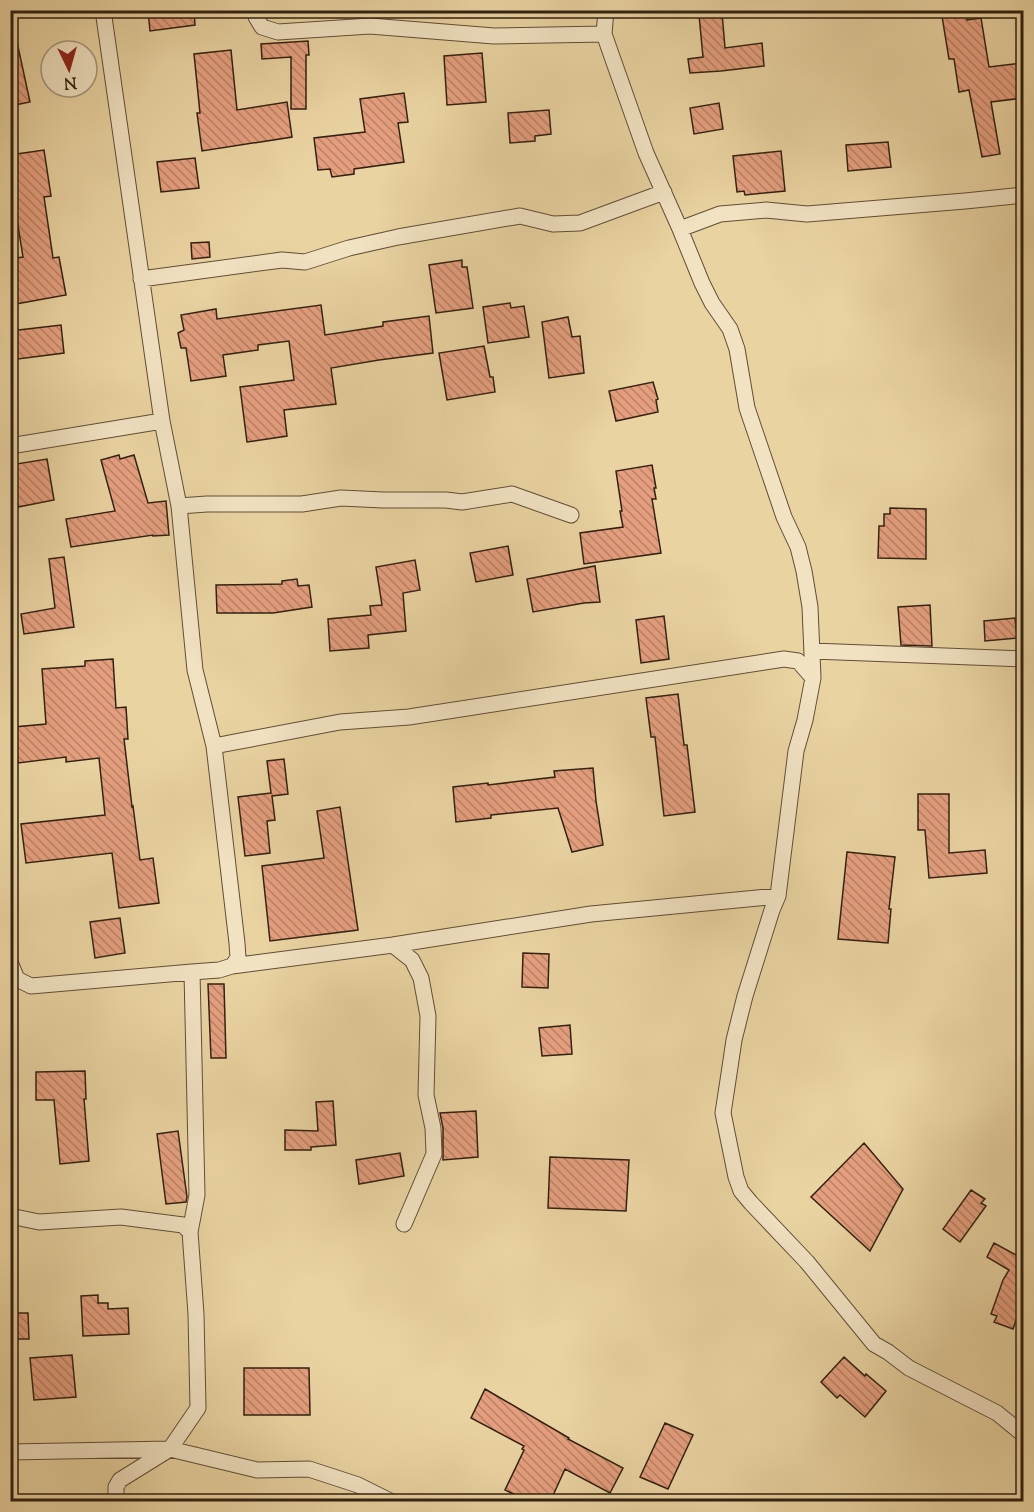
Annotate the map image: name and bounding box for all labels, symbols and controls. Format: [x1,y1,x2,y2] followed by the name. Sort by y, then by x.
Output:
[39,39,99,99] north arrow
[63,69,77,93] text: N

